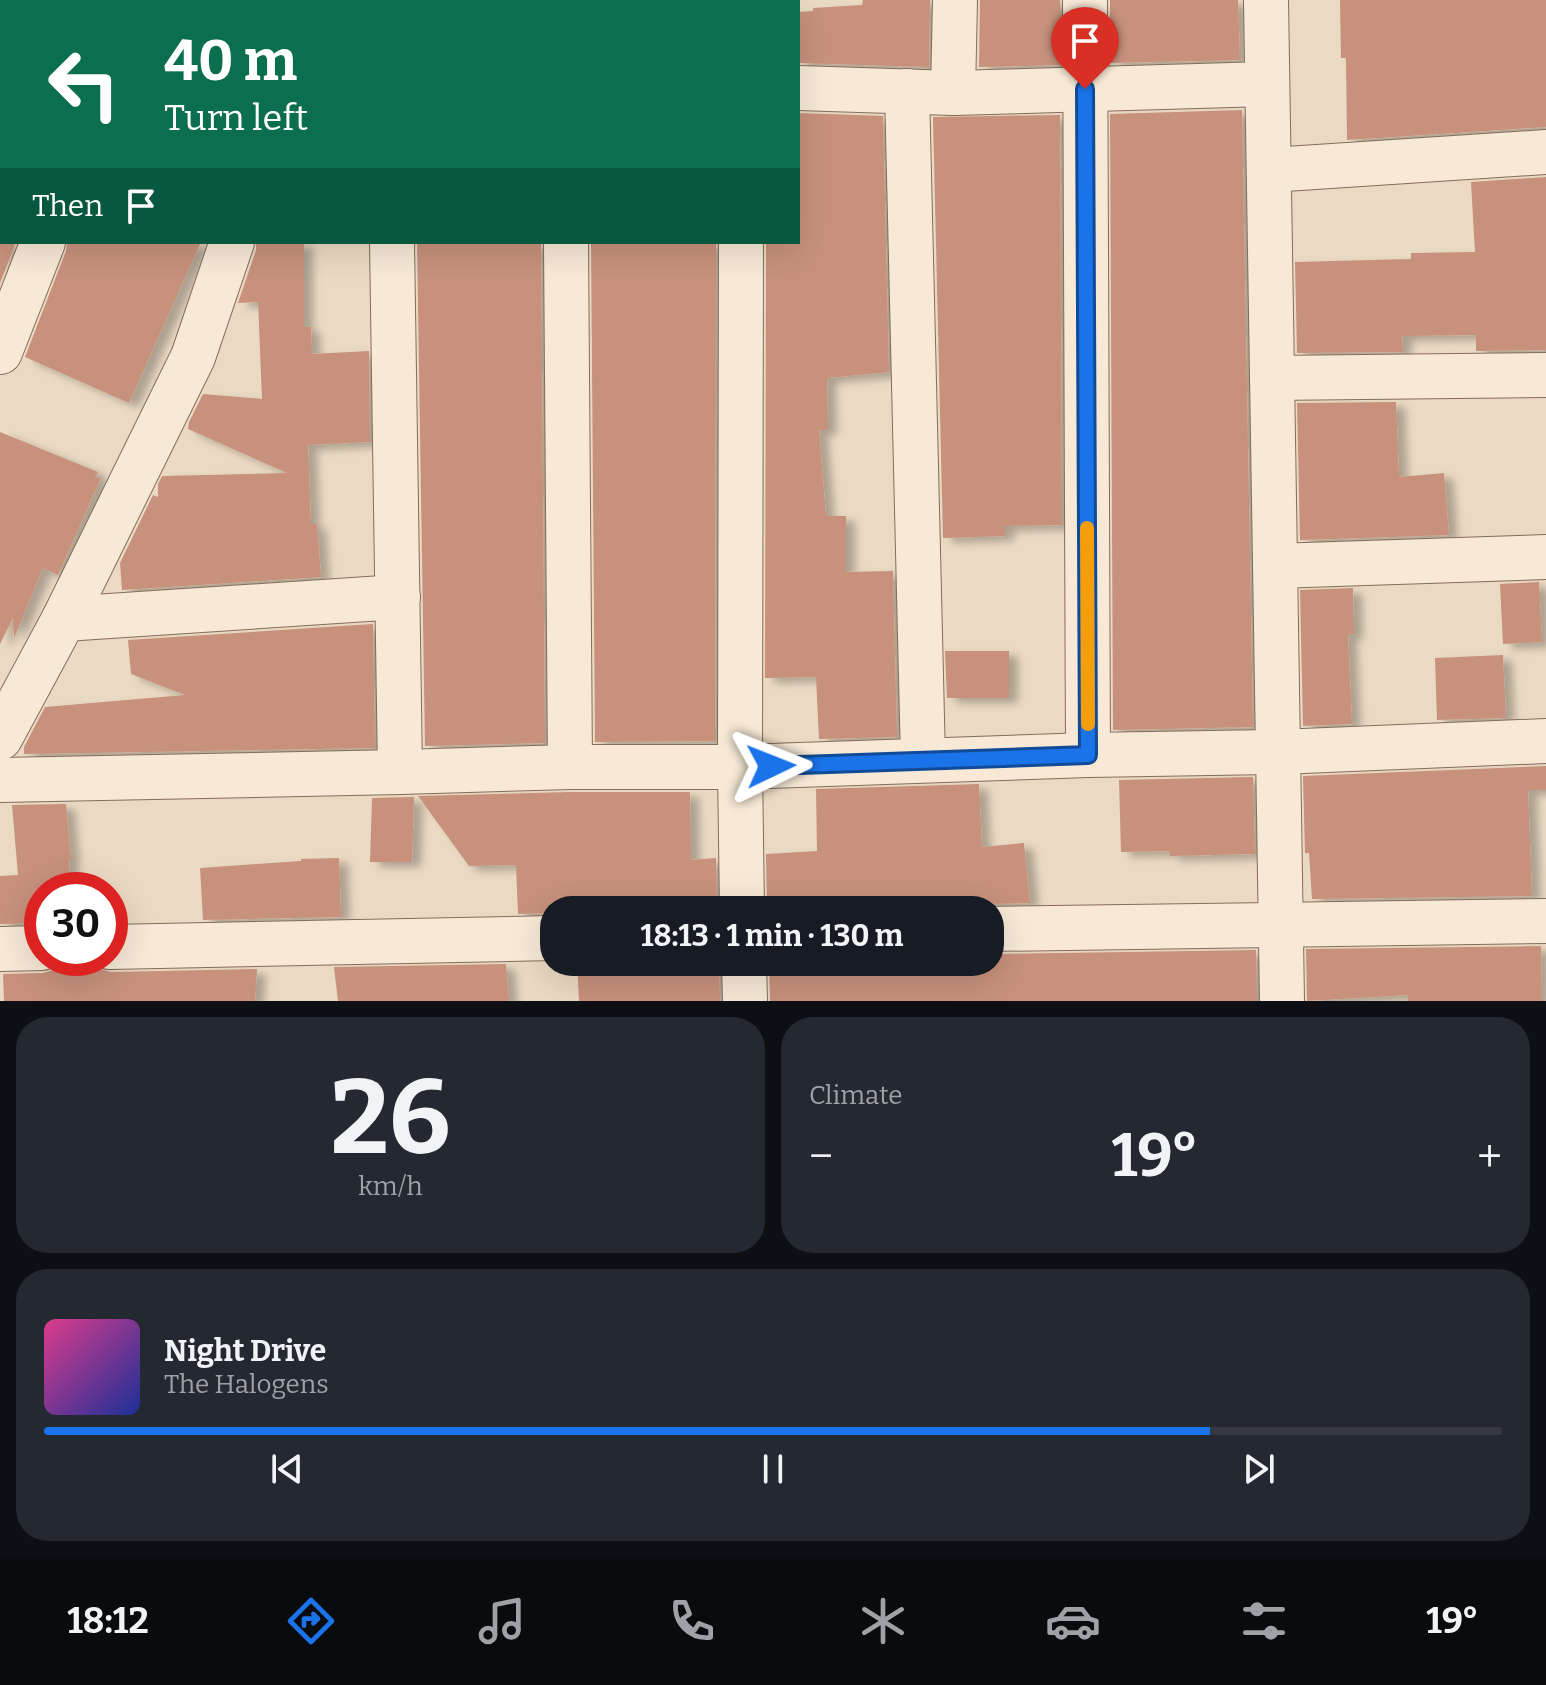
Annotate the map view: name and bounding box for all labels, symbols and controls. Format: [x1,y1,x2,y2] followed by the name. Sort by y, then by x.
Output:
[1051,7,1119,89] pin
[1063,19,1107,63] icon: arrive
[164,28,297,95] text: 40 m
[32,32,136,136] icon: left
[164,96,308,140] text: Turn left
[119,184,163,228] icon: arrive
[32,188,103,224] text: Then
[729,724,813,808] position arrow
[24,872,128,976] speed limit sign: 30
[641,918,903,954] text: 18:13 · 1 min · 130 m
[330,1056,451,1181] text: 26
[809,1080,903,1111] text: Climate
[1111,1120,1199,1192] text: 19°
[809,1130,833,1183] text: −
[1477,1130,1502,1183] text: +
[358,1171,423,1202] text: km/h
[164,1333,326,1369] text: Night Drive
[164,1369,329,1400] text: The Halogens
[265,1447,309,1491] icon: previous
[751,1447,795,1491] icon: pause
[1237,1447,1281,1491] icon: next
[283,1593,339,1649] icon: directions
[474,1593,530,1649] icon: music
[664,1593,720,1649] icon: phone
[855,1593,911,1649] icon: climate
[1045,1593,1101,1649] icon: car
[1236,1593,1292,1649] icon: filters
[67,1599,149,1643] text: 18:12
[1426,1599,1479,1643] text: 19°

